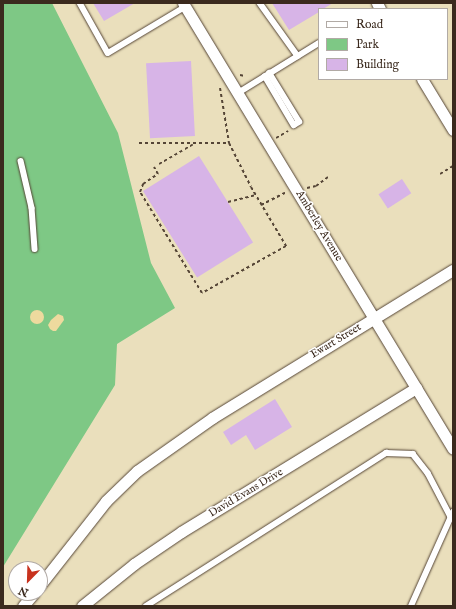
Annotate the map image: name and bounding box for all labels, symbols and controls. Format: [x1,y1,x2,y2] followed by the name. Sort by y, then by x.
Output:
[318,8,448,80] legend
[356,17,383,32] text: Road
[356,37,379,52] text: Park
[356,57,399,72] text: Building
[293,188,345,264] street label: Amberley Avenue
[308,321,364,361] street label: Ewart Street
[206,466,286,520] street label: David Evans Drive
[8,561,48,601] north arrow
[17,583,31,599] text: N

